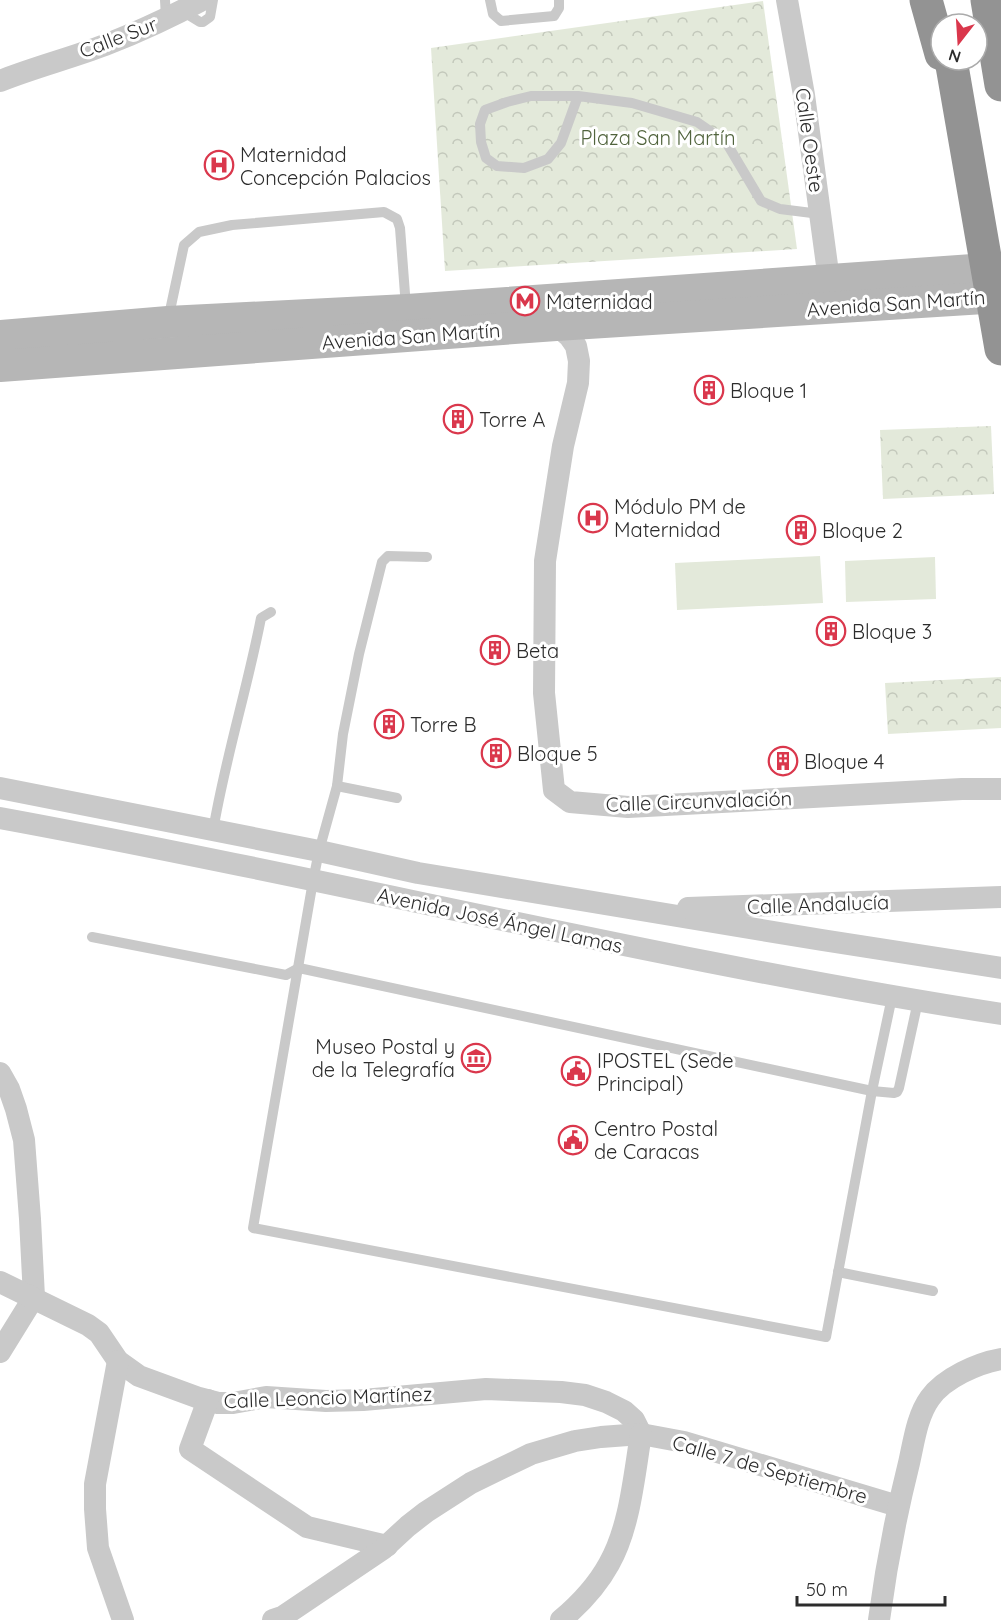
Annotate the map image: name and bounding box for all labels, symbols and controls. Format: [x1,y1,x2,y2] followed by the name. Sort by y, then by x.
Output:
[76,11,161,63] street label: Calle Sur
[929,12,989,72] north arrow
[946,45,963,68] text: N
[790,86,830,194] street label: Calle Oeste
[580,125,736,150] park label: Plaza San Martín
[240,142,431,190] place label: Maternidad Concepción Palacios
[203,149,235,181] hospital icon: Maternidad Concepción Palacios
[806,284,986,322] street label: Avenida San Martín
[509,285,541,317] metro station icon: Maternidad
[546,289,653,314] place label: Maternidad
[321,317,501,355] street label: Avenida San Martín
[693,374,725,406] building icon: Bloque 1
[730,378,807,403] place label: Bloque 1
[442,403,474,435] building icon: Torre A
[479,407,545,432] place label: Torre A
[614,494,746,542] place label: Módulo PM de Maternidad
[577,502,609,534] hospital icon: Módulo PM de Maternidad
[785,514,817,546] building icon: Bloque 2
[822,518,903,543] place label: Bloque 2
[815,615,847,647] building icon: Bloque 3
[852,619,932,644] place label: Bloque 3
[479,634,511,666] building icon: Beta
[516,638,559,663] place label: Beta
[373,708,405,740] building icon: Torre B
[410,712,477,737] place label: Torre B
[480,737,512,769] building icon: Bloque 5
[517,741,598,766] place label: Bloque 5
[767,745,799,777] building icon: Bloque 4
[804,749,884,774] place label: Bloque 4
[605,785,793,817] street label: Calle Circunvalación
[375,882,625,958] street label: Avenida José Ángel Lamas
[746,889,890,919] street label: Calle Andalucía
[312,1034,455,1082] place label: Museo Postal y de la Telegrafía
[460,1042,492,1074] museum icon: Museo Postal y de la Telegrafía
[597,1048,733,1096] place label: IPOSTEL (Sede Principal)
[560,1055,592,1087] public building icon: IPOSTEL (Sede Principal)
[594,1116,718,1164] place label: Centro Postal de Caracas
[557,1124,589,1156] public building icon: Centro Postal de Caracas
[223,1381,433,1413] street label: Calle Leoncio Martínez
[670,1429,870,1509] street label: Calle 7 de Septiembre
[797,1569,946,1607] scale bar
[806,1578,848,1601] text: 50 m

